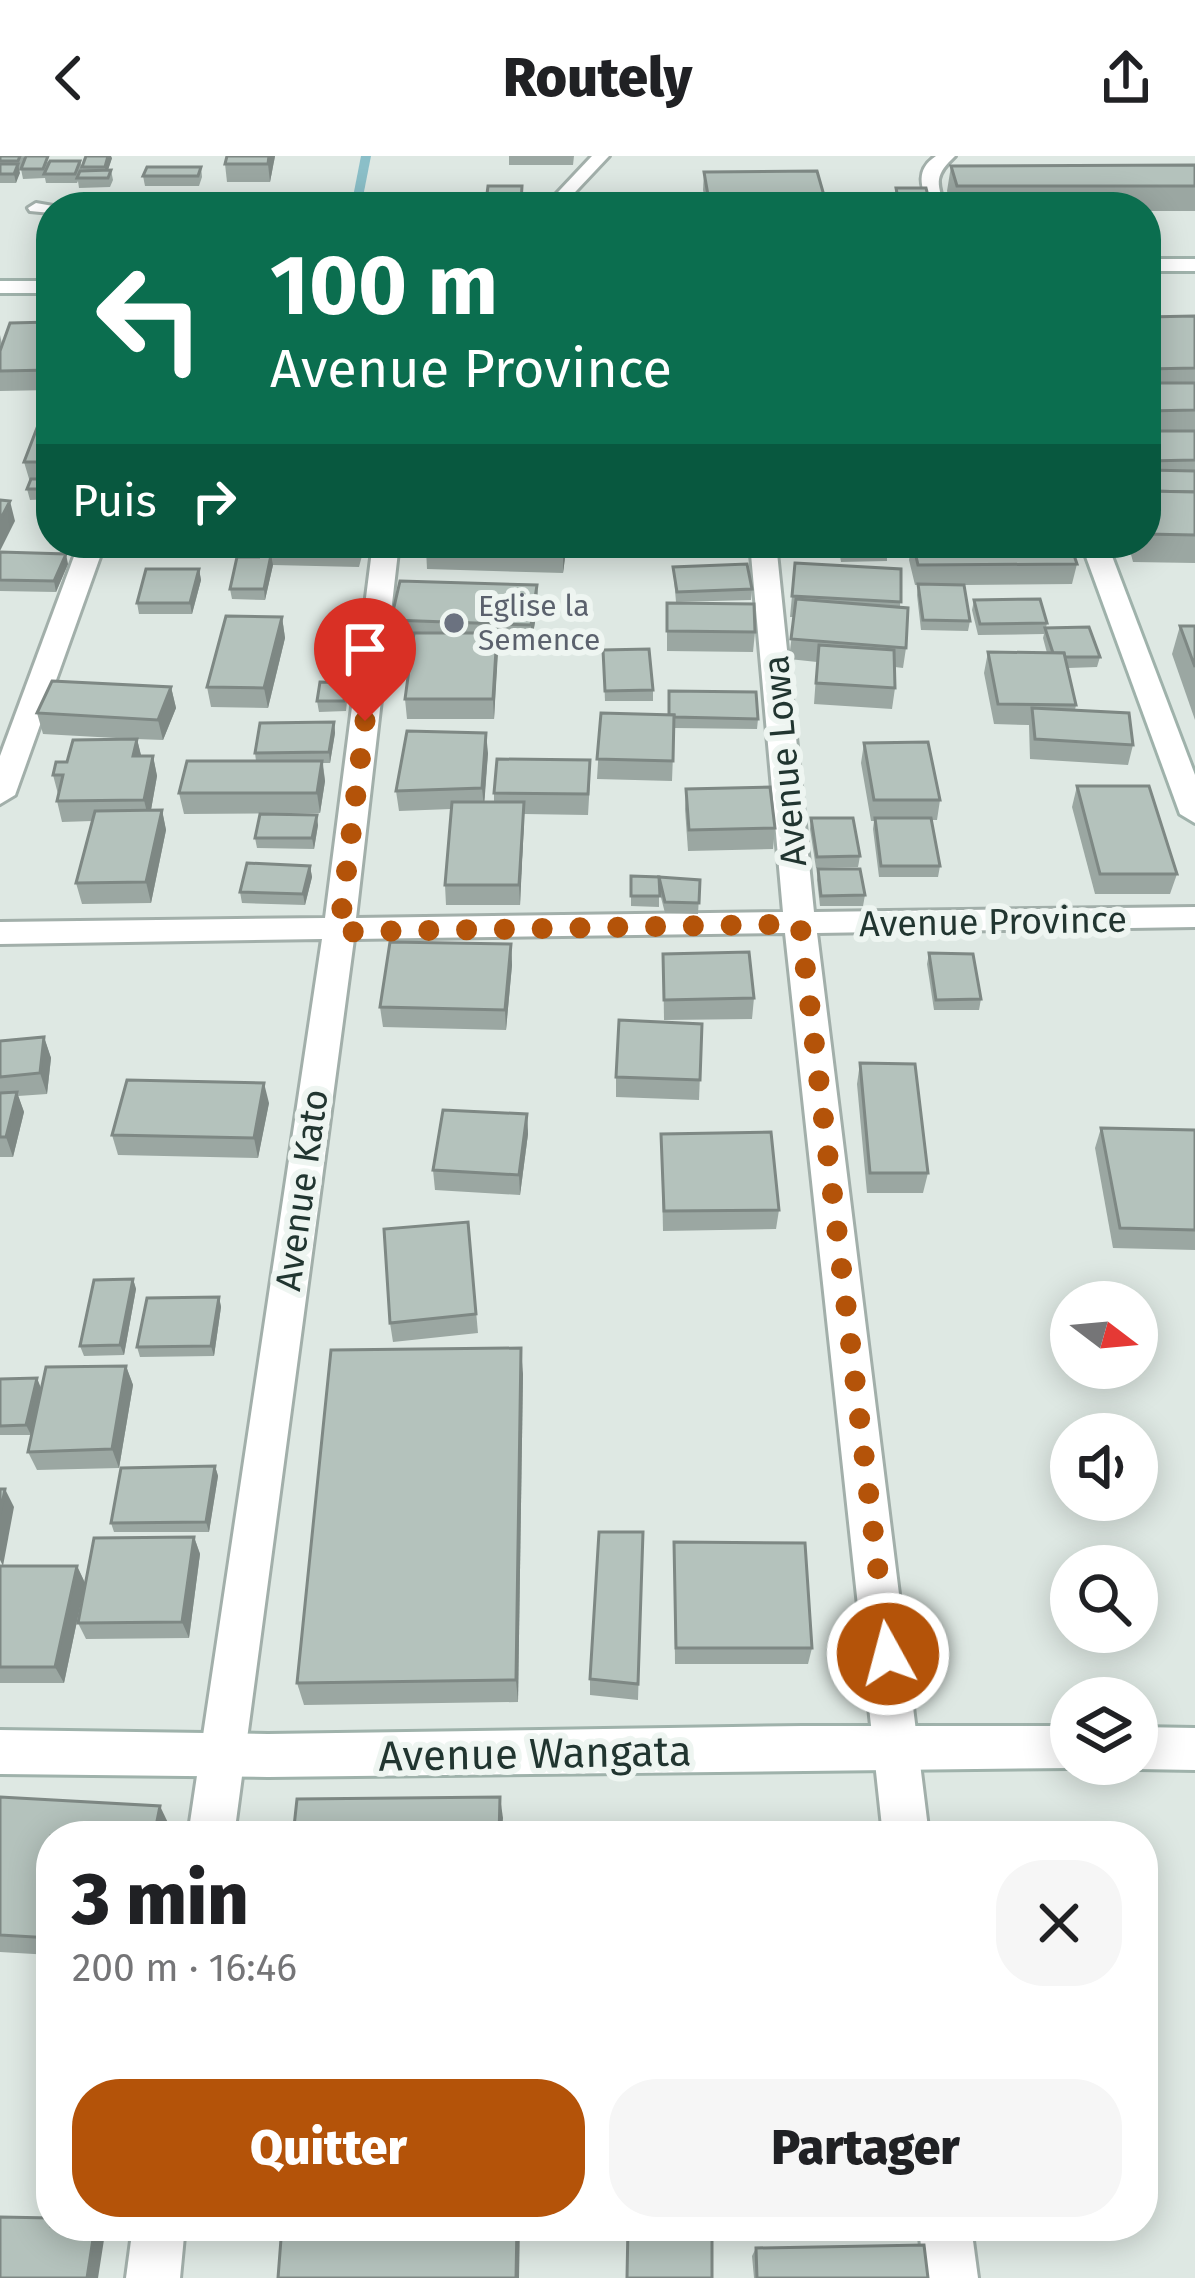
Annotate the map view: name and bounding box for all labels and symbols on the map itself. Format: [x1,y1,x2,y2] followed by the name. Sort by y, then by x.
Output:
[478,588,600,658] place label: Eglise la Semence
[314,598,416,721] pin
[441,610,467,636] marker: Eglise la Semence
[754,653,816,868] street label: Avenue Lowa
[859,898,1127,946] street label: Avenue Province
[266,1087,338,1294] street label: Avenue Kato
[1050,1281,1158,1389] north arrow
[825,1591,951,1717] position arrow
[378,1726,692,1782] street label: Avenue Wangata

